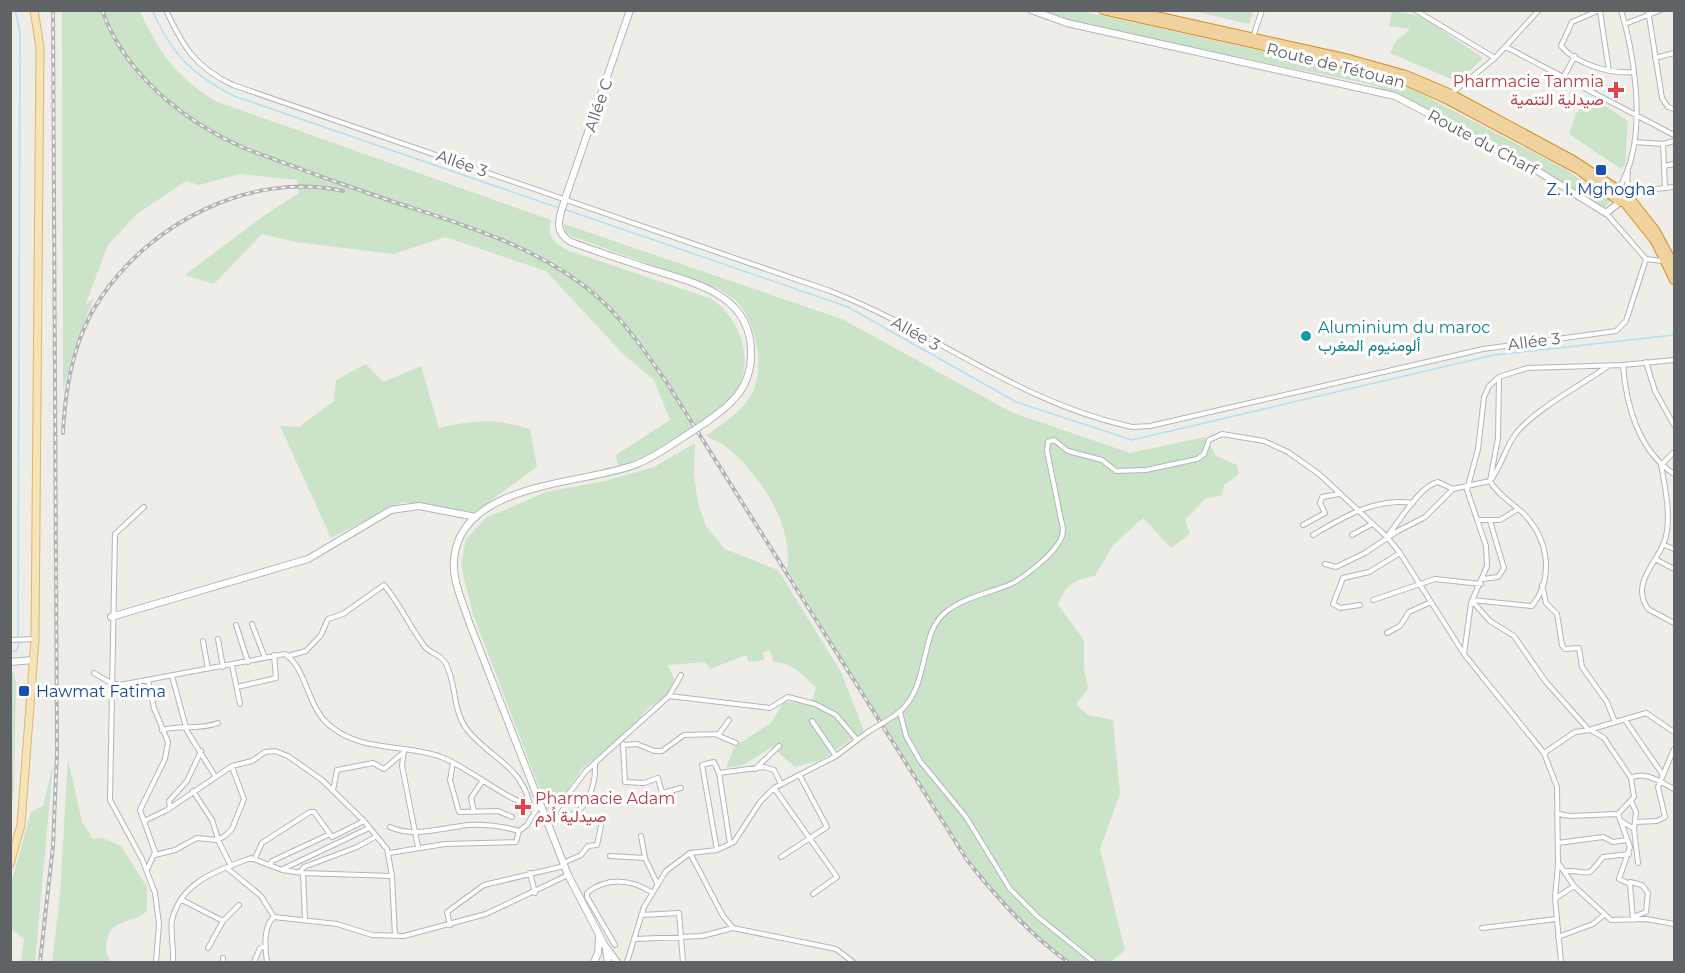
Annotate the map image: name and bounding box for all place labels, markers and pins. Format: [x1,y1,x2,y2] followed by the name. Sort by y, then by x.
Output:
[1453,72,1604,109] place label: Pharmacie Tanmia صيدلية التنمية
[1609,83,1623,97] marker: Pharmacie Tanmia صيدلية التنمية
[1594,163,1608,177] marker: Z. I. Mghogha
[1546,180,1656,199] place label: Z. I. Mghogha
[1318,318,1490,356] place label: Aluminium du maroc ألومنيوم المغرب
[1299,329,1313,343] marker: Aluminium du maroc ألومنيوم المغرب
[36,682,166,701] place label: Hawmat Fatima
[17,684,31,698] marker: Hawmat Fatima
[535,789,675,827] place label: Pharmacie Adam صيدلية اًدم
[516,800,530,814] marker: Pharmacie Adam صيدلية اًدم

